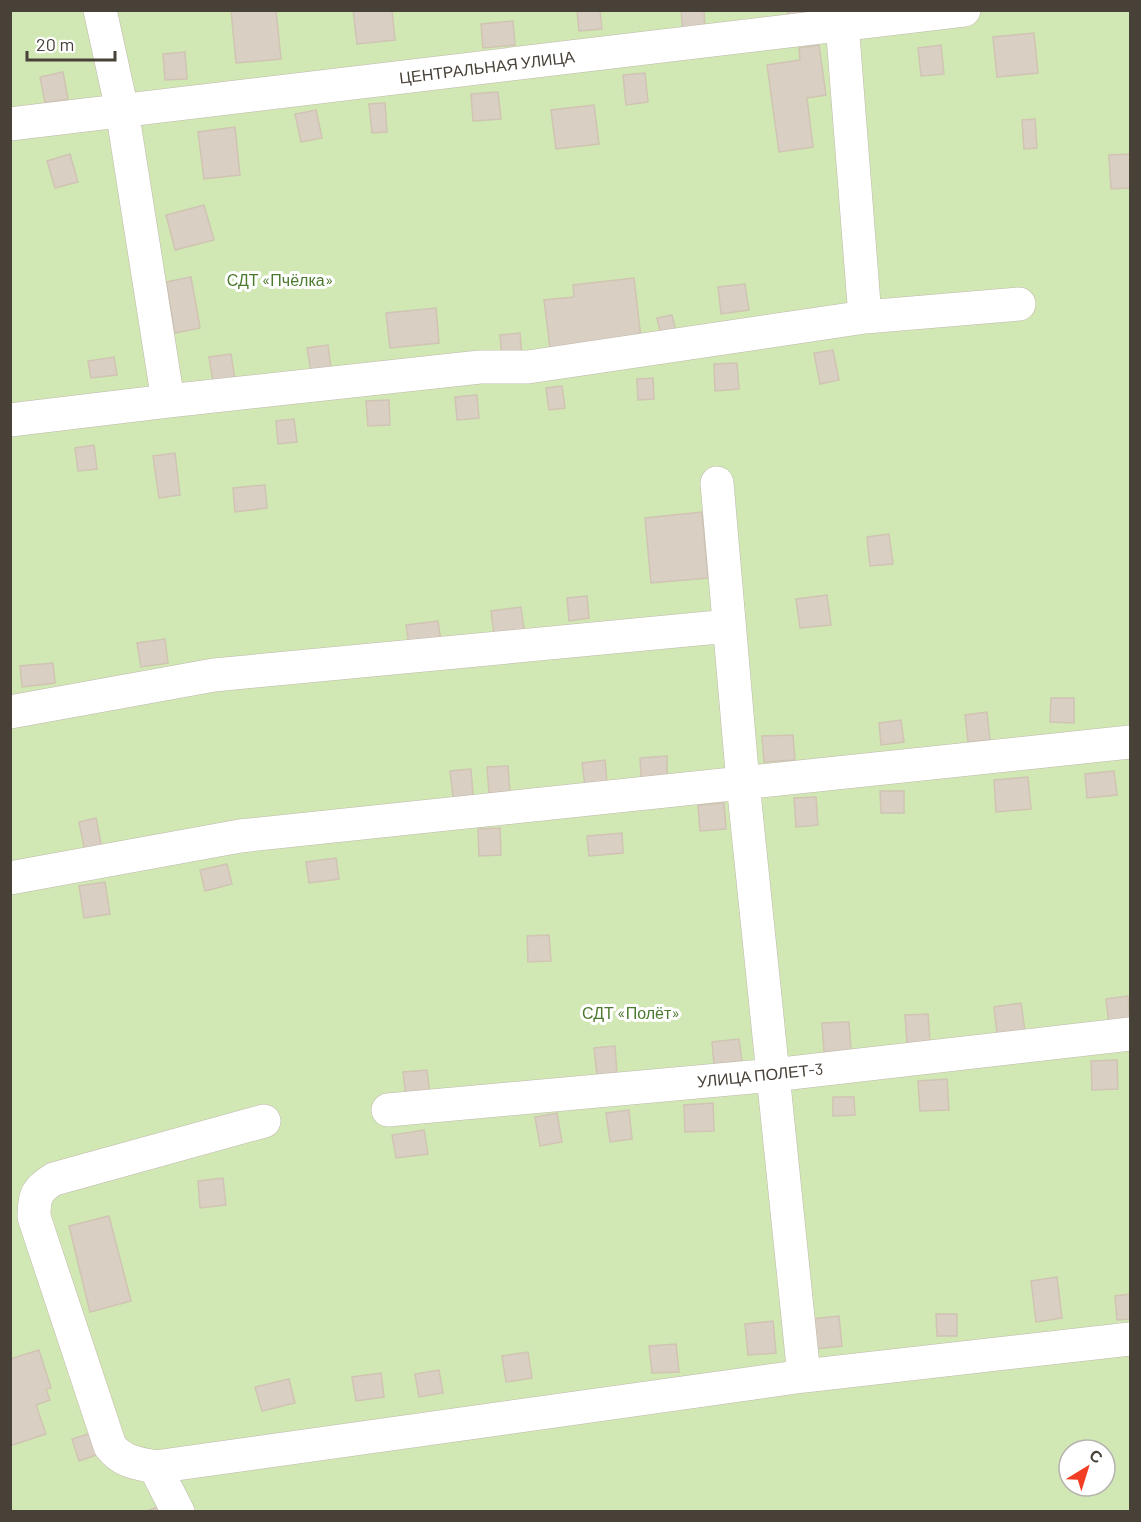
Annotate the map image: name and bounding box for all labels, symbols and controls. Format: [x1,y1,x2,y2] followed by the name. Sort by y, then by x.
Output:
[27,24,116,62] scale bar
[36,33,74,55] text: 20 m
[398,46,576,87] street label: ЦЕНТРАЛЬНАЯ УЛИЦА
[227,270,333,289] park label: СДТ «Пчёлка»
[582,1003,680,1022] park label: СДТ «Полёт»
[696,1058,824,1091] street label: УЛИЦА ПОЛЕТ-3
[1057,1438,1117,1498] north arrow
[1086,1445,1107,1467] text: С

